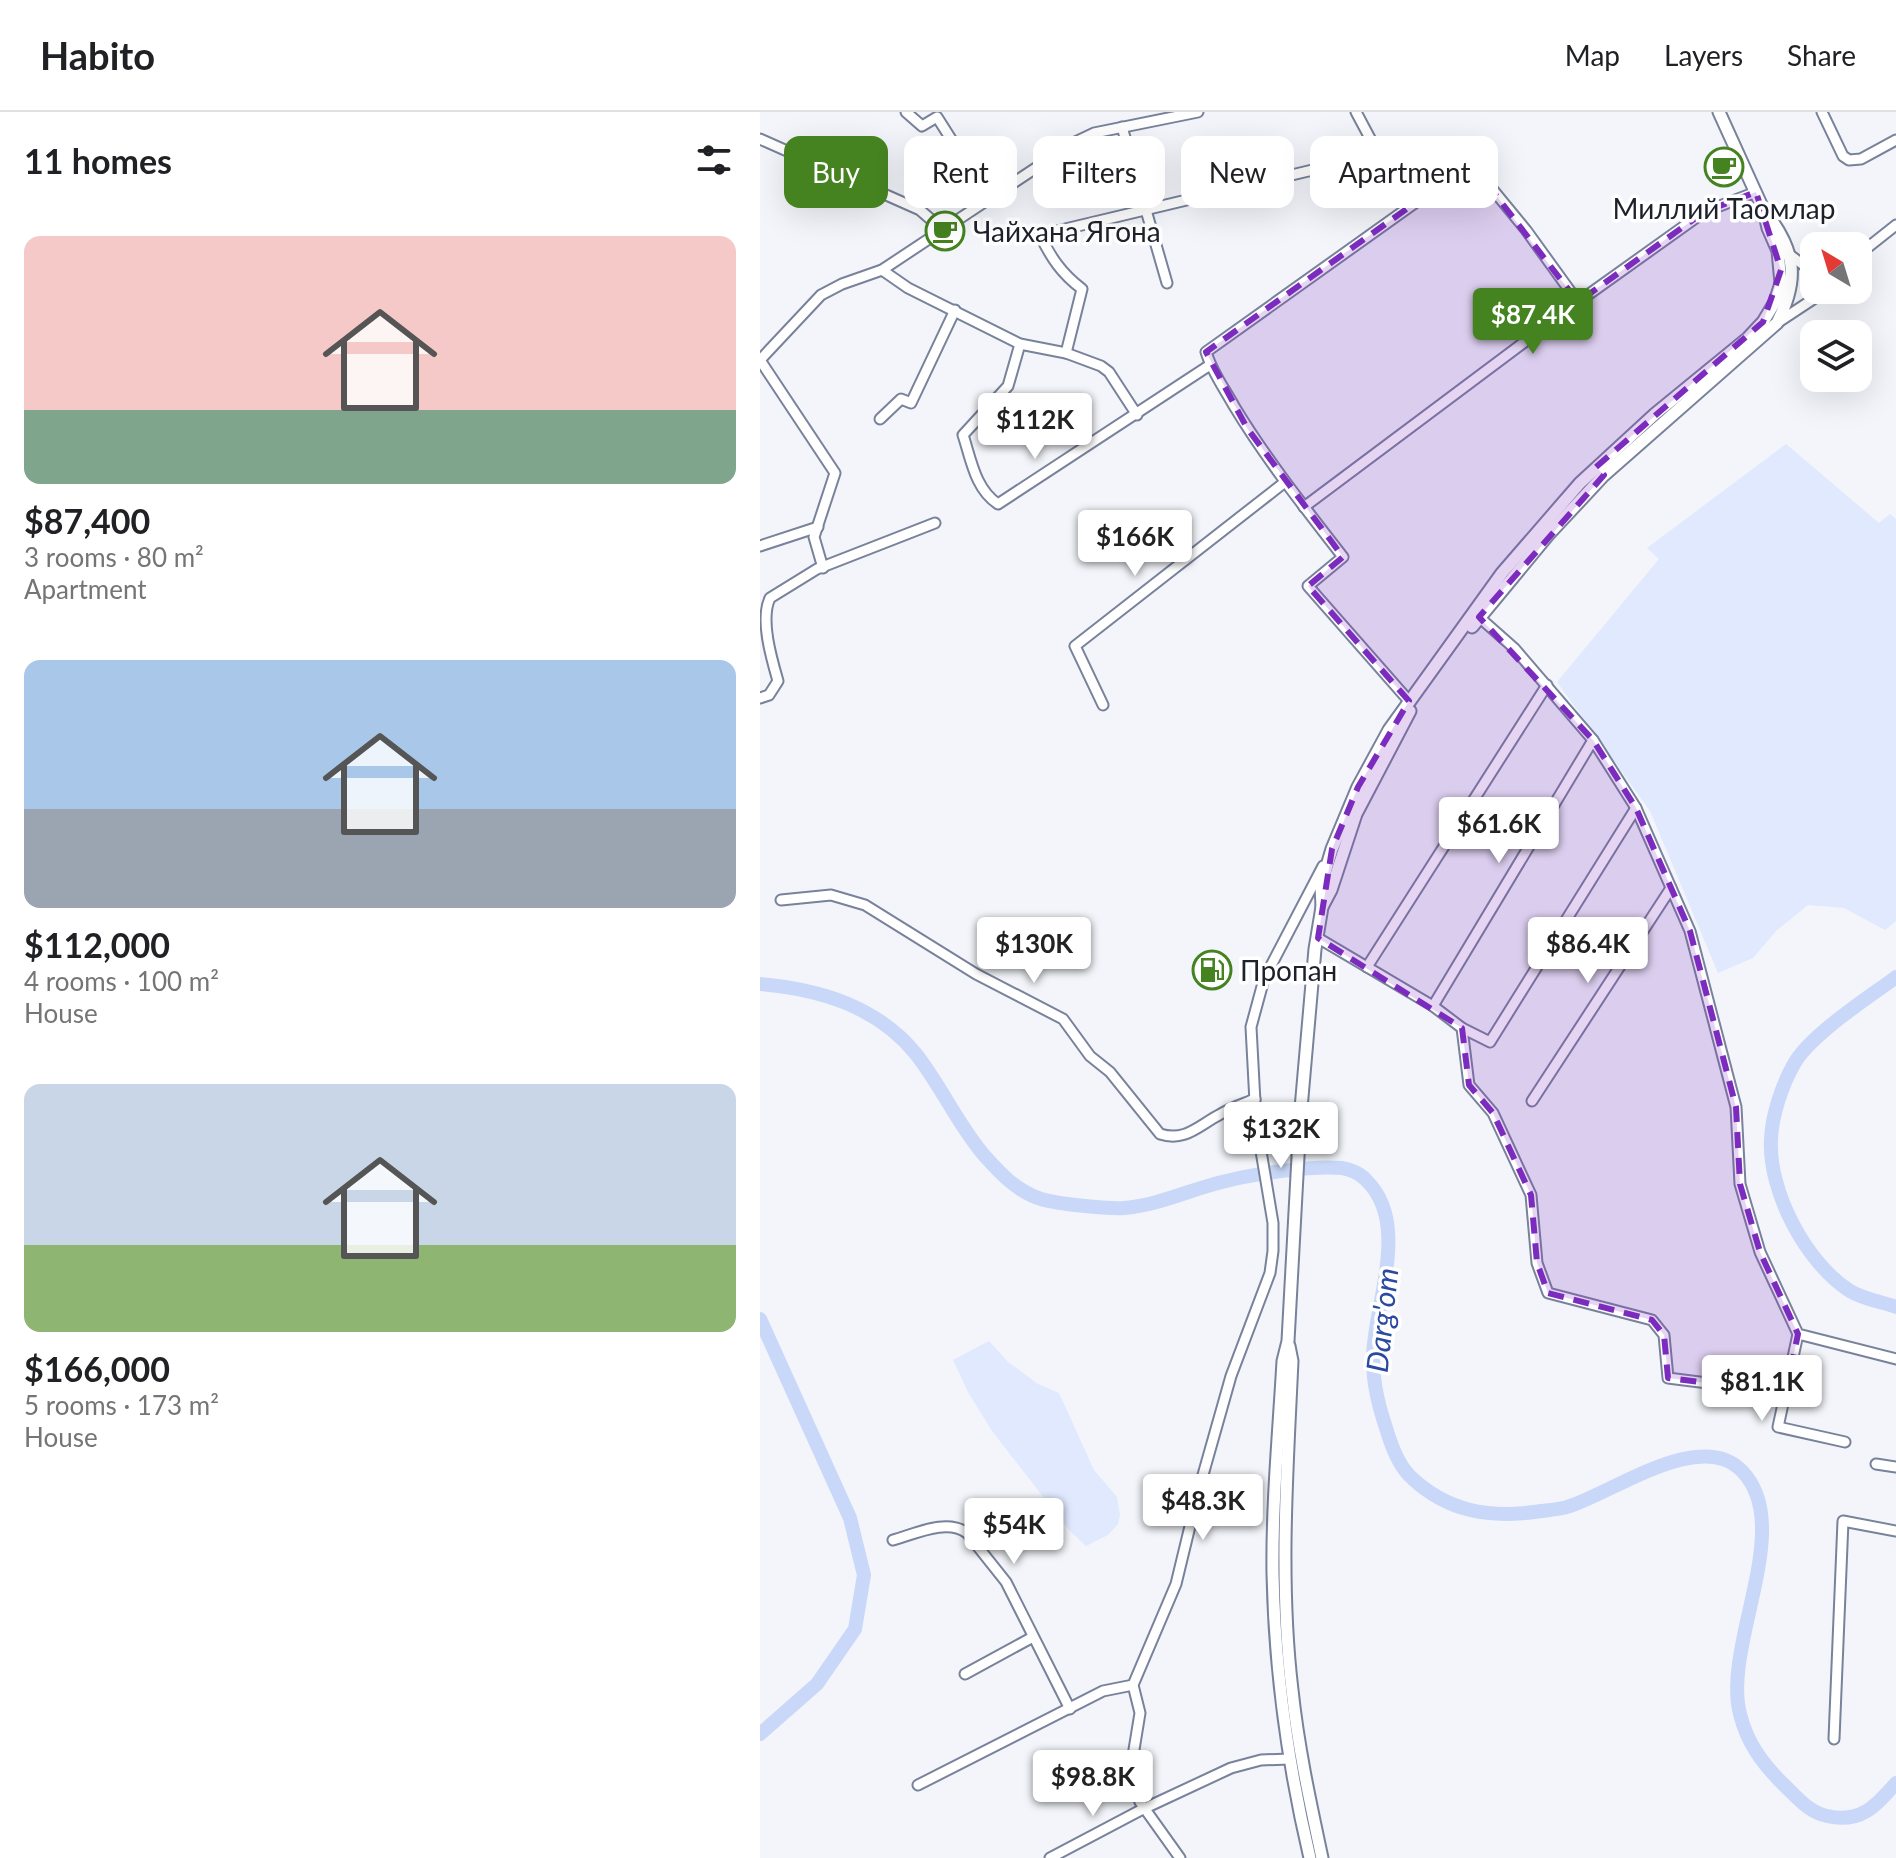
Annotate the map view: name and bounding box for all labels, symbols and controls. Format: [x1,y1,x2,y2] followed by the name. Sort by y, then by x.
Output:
[40,32,155,78] text: Habito
[1565,38,1620,72] text: Map
[1664,38,1743,72] text: Layers
[1787,38,1856,72] text: Share
[784,136,888,208] chip: Buy
[904,136,1017,208] chip: Rent
[1033,136,1165,208] chip: Filters
[1181,136,1294,208] chip: New
[1310,136,1498,208] chip: Apartment
[692,138,736,182] icon: filters
[24,140,172,181] text: 11 homes
[1703,146,1745,188] cafe icon: Миллий Таомлар
[1613,191,1835,225] place label: Миллий Таомлар
[924,210,966,252] cafe icon: Чайхана Ягона
[973,214,1161,248] place label: Чайхана Ягона
[1800,232,1872,304] north arrow
[1800,232,1872,392] map controls
[308,288,452,432] icon: home
[1468,288,1598,356] pin: $87.4K
[1491,298,1575,330] text: $87.4K
[1800,320,1872,392] button: layers
[979,393,1091,461] pin: $112K
[996,403,1074,435] text: $112K
[24,500,150,541] text: $87,400
[1079,510,1191,578] pin: $166K
[1096,520,1174,552] text: $166K
[24,541,204,573] text: 3 rooms · 80 m²
[24,573,147,605] text: Apartment
[308,712,452,856] icon: home
[1434,797,1564,865] pin: $61.6K
[1457,807,1541,839] text: $61.6K
[978,917,1090,985] pin: $130K
[1523,917,1653,985] pin: $86.4K
[24,924,170,965] text: $112,000
[995,927,1073,959] text: $130K
[1546,927,1630,959] text: $86.4K
[1191,949,1233,991] fuel station icon: Пропан
[1240,953,1337,987] place label: Пропан
[24,965,219,997] text: 4 rooms · 100 m²
[24,997,98,1029] text: House
[1225,1102,1337,1170] pin: $132K
[1242,1112,1320,1144] text: $132K
[308,1136,452,1280] icon: home
[1358,1266,1404,1374] water label: Darg'om
[24,1348,170,1389] text: $166,000
[1697,1355,1827,1423] pin: $81.1K
[1720,1365,1804,1397] text: $81.1K
[24,1389,219,1421] text: 5 rooms · 173 m²
[24,1421,98,1453] text: House
[1138,1474,1268,1542] pin: $48.3K
[1161,1484,1245,1516] text: $48.3K
[967,1498,1061,1566] pin: $54K
[982,1508,1046,1540] text: $54K
[1028,1750,1158,1818] pin: $98.8K
[1051,1760,1135,1792] text: $98.8K

